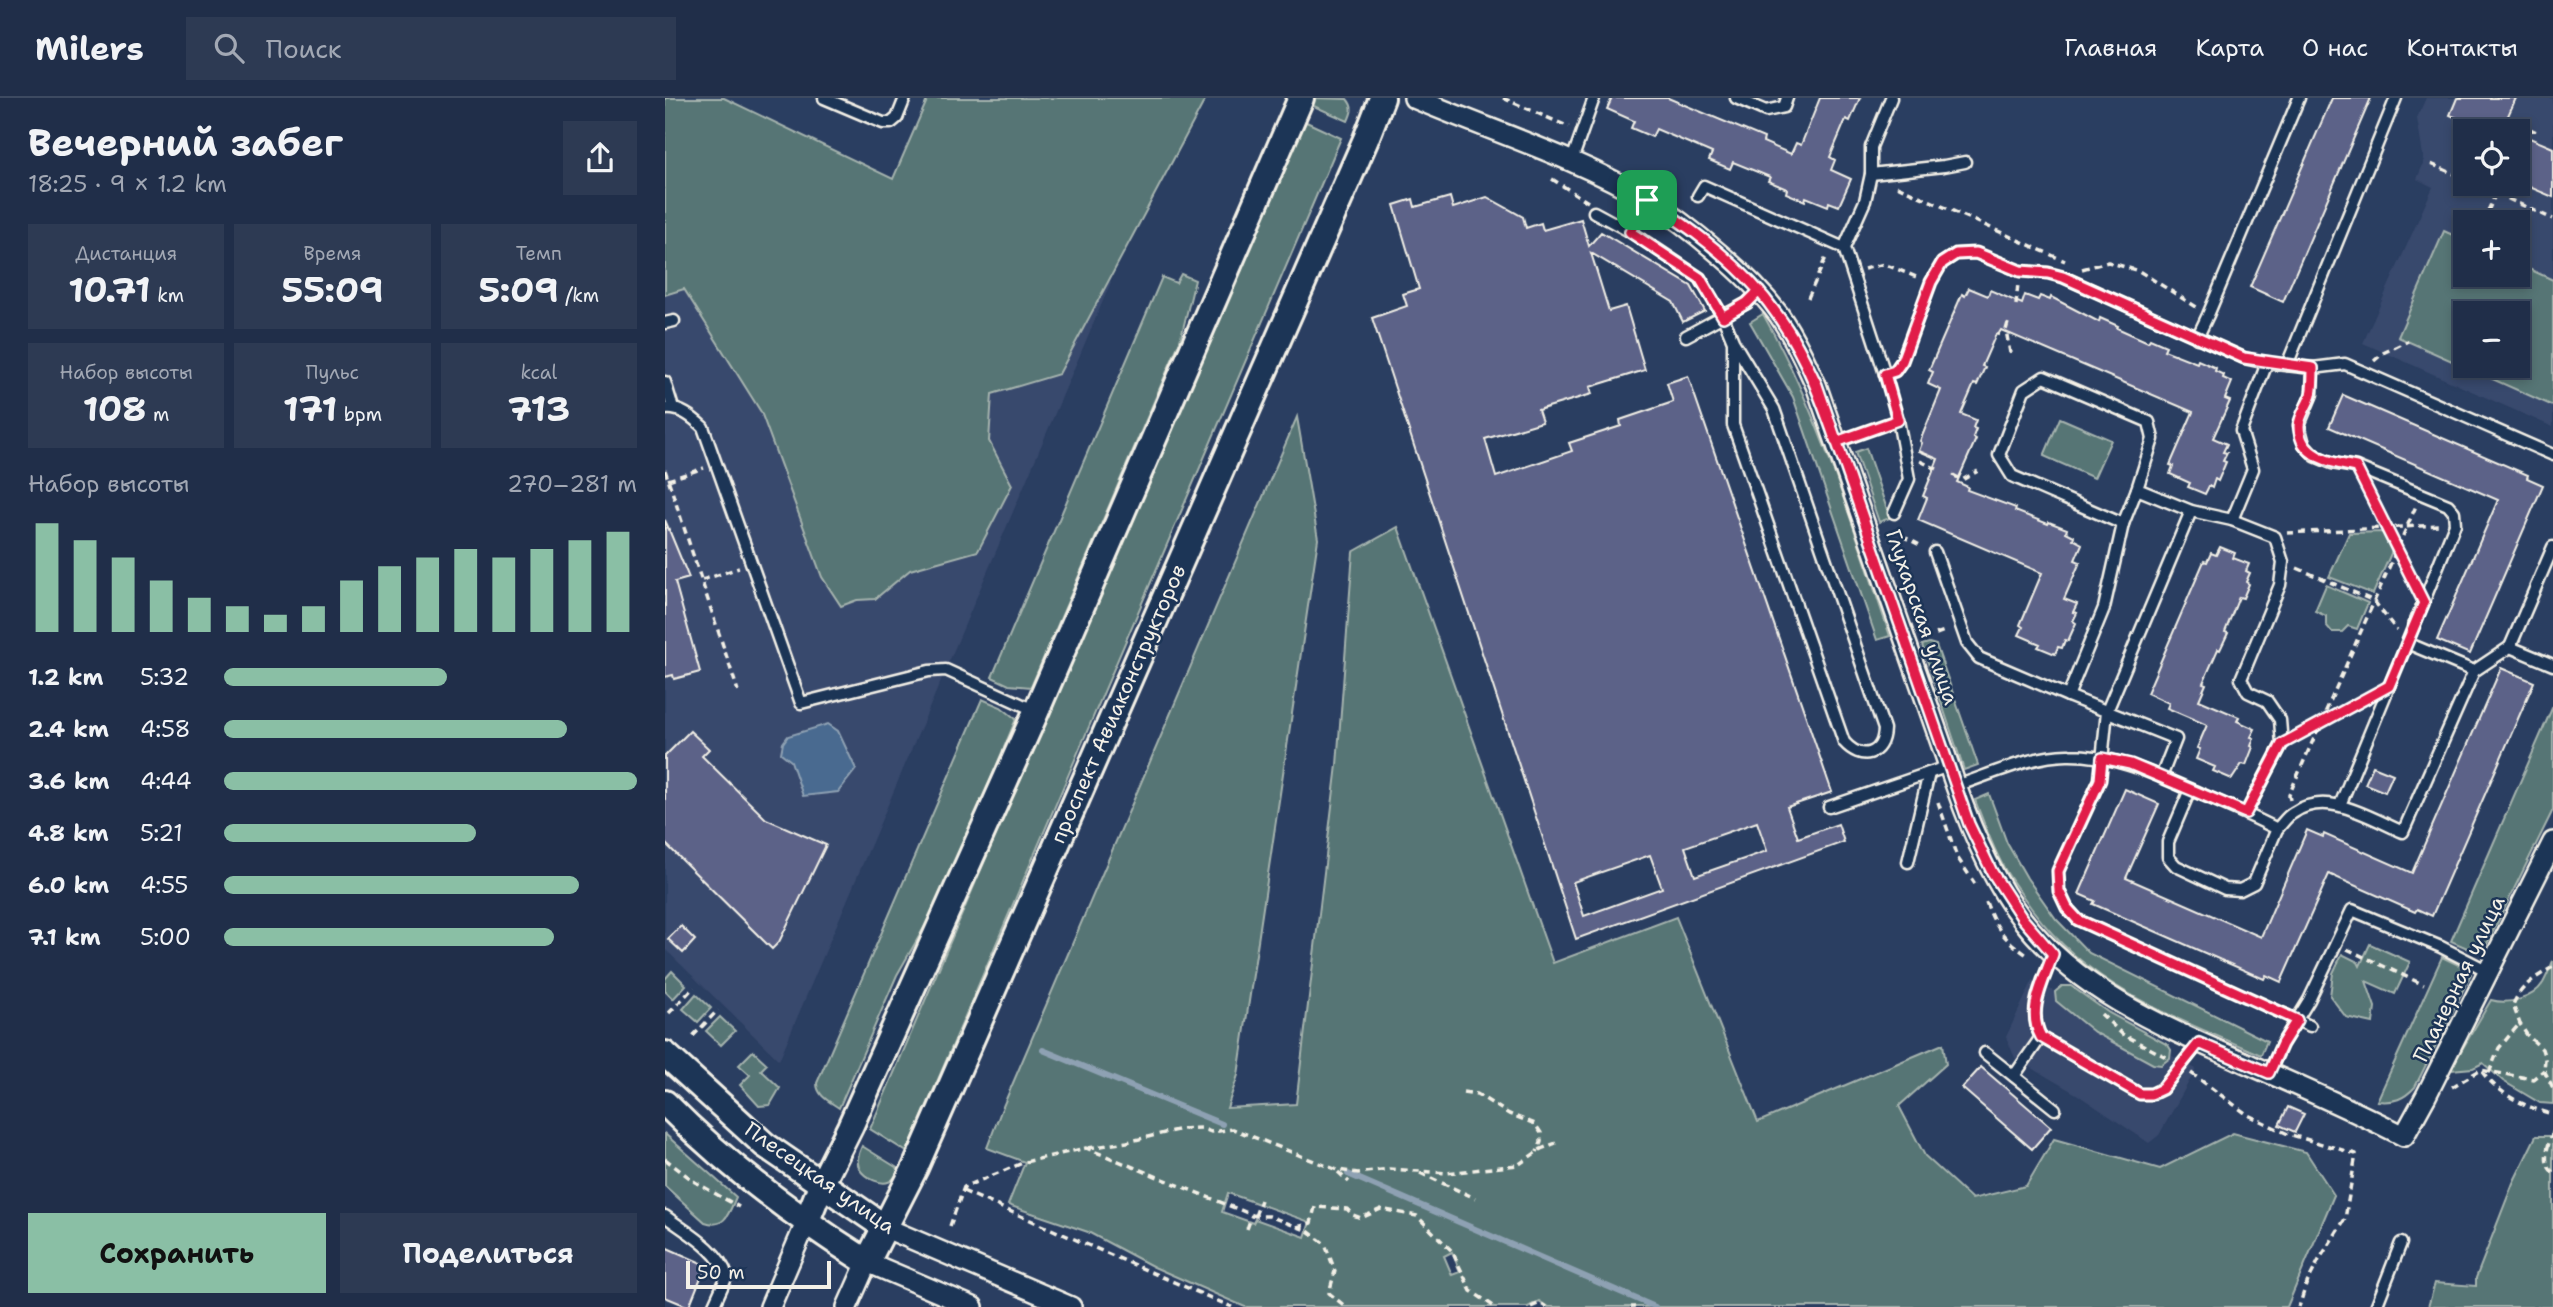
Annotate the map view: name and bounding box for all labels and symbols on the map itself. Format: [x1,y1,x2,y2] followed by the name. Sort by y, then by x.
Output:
[1617,170,1677,230] pin
[1879,526,1965,708] street label: Глухарская улица
[1044,560,1192,848] street label: проспект Авиаконструкторов
[2407,891,2511,1067] street label: Планерная улица
[739,1116,901,1240] street label: Плесецкая улица
[686,1258,831,1290] scale bar

